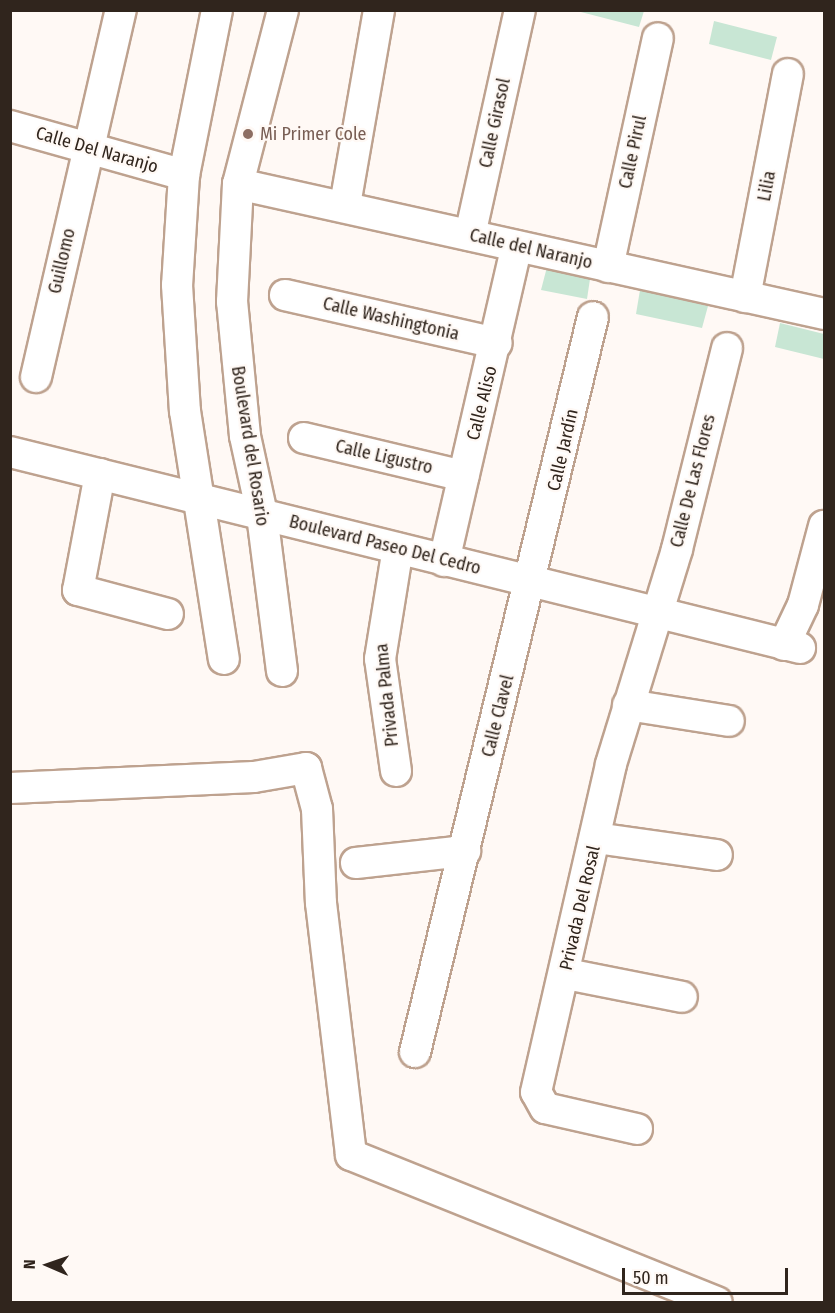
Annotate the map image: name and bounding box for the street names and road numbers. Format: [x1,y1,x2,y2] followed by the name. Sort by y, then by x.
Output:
[475,76,515,170] street label: Calle Girasol
[615,113,651,191] street label: Calle Pirul
[33,122,161,178] street label: Calle Del Naranjo
[753,169,781,203] street label: Lilia
[467,224,595,274] street label: Calle del Naranjo
[44,226,80,296] street label: Guillomo
[321,293,461,345] street label: Calle Washingtonia
[462,363,502,443] street label: Calle Aliso
[227,364,273,528] street label: Boulevard del Rosario
[543,407,583,493] street label: Calle Jardín
[666,412,720,550] street label: Calle De Las Flores
[333,435,435,479] street label: Calle Ligustro
[287,511,483,579] street label: Boulevard Paseo Del Cedro
[371,642,403,748] street label: Privada Palma
[477,673,519,759] street label: Calle Clavel
[555,843,605,973] street label: Privada Del Rosal

